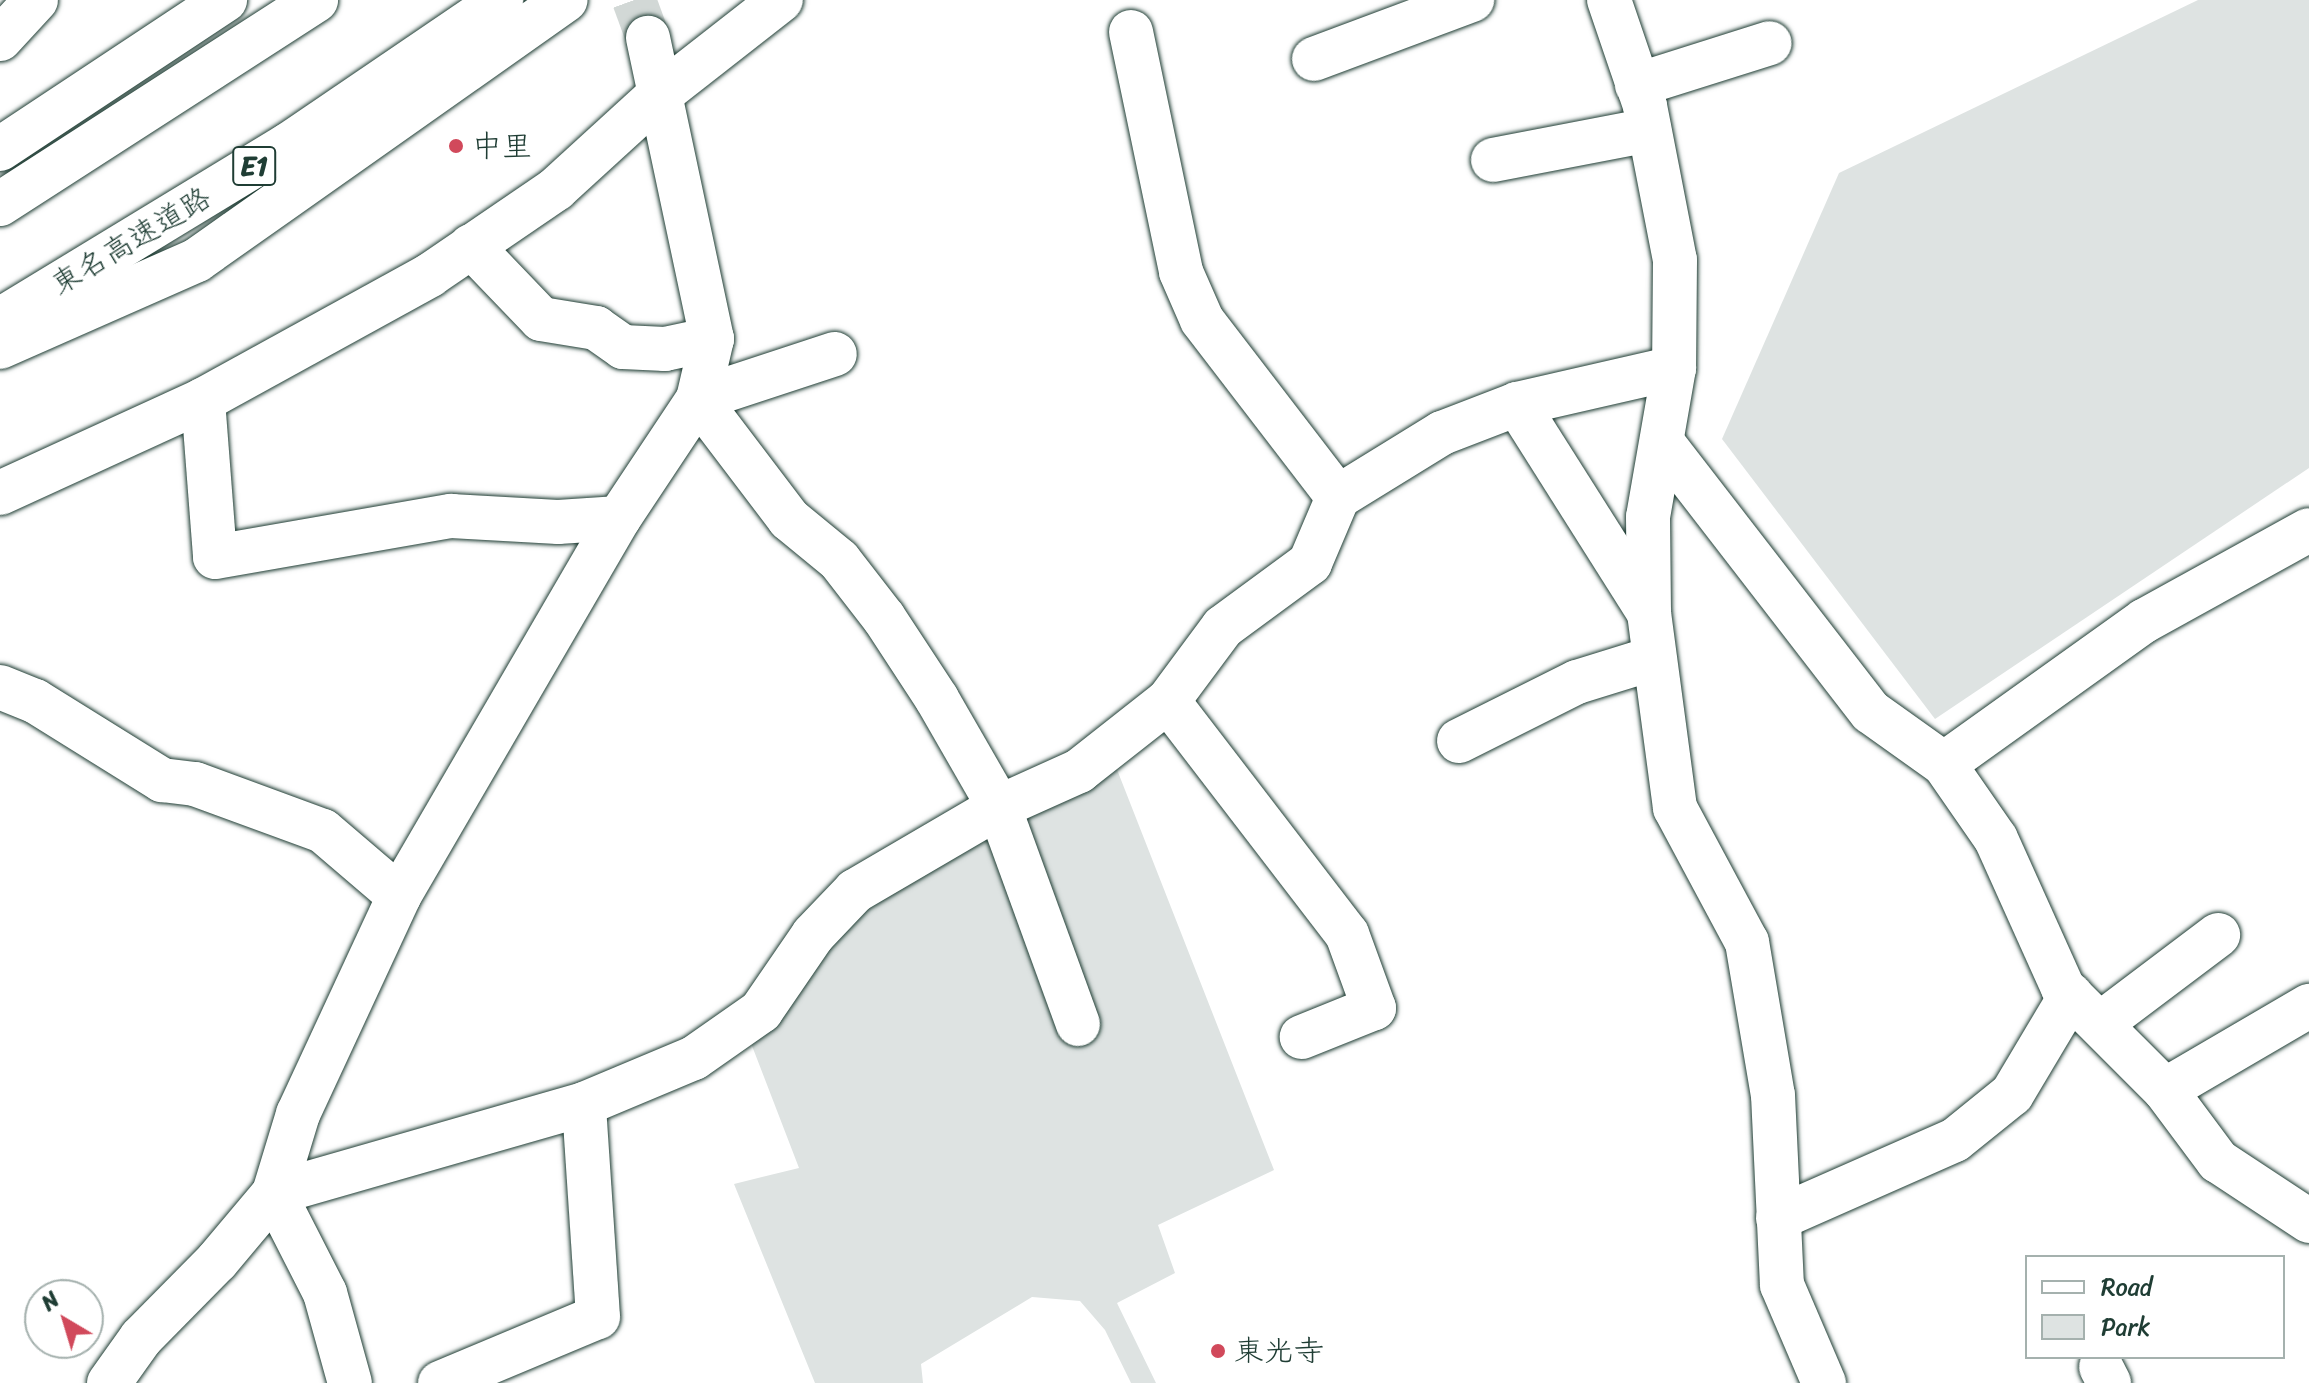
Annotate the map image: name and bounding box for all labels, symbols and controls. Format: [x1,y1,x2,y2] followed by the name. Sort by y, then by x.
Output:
[472,128,532,164] place label: 中里
[447,137,465,155] marker: 中里
[232,142,276,190] road number: E1
[45,179,217,303] street label: 東名高速道路
[2025,1255,2285,1359] legend
[2101,1266,2152,1308] text: Road
[24,1279,104,1359] north arrow
[32,1281,68,1321] text: N
[2101,1306,2150,1348] text: Park
[1234,1333,1324,1369] place label: 東光寺
[1209,1342,1227,1360] marker: 東光寺

